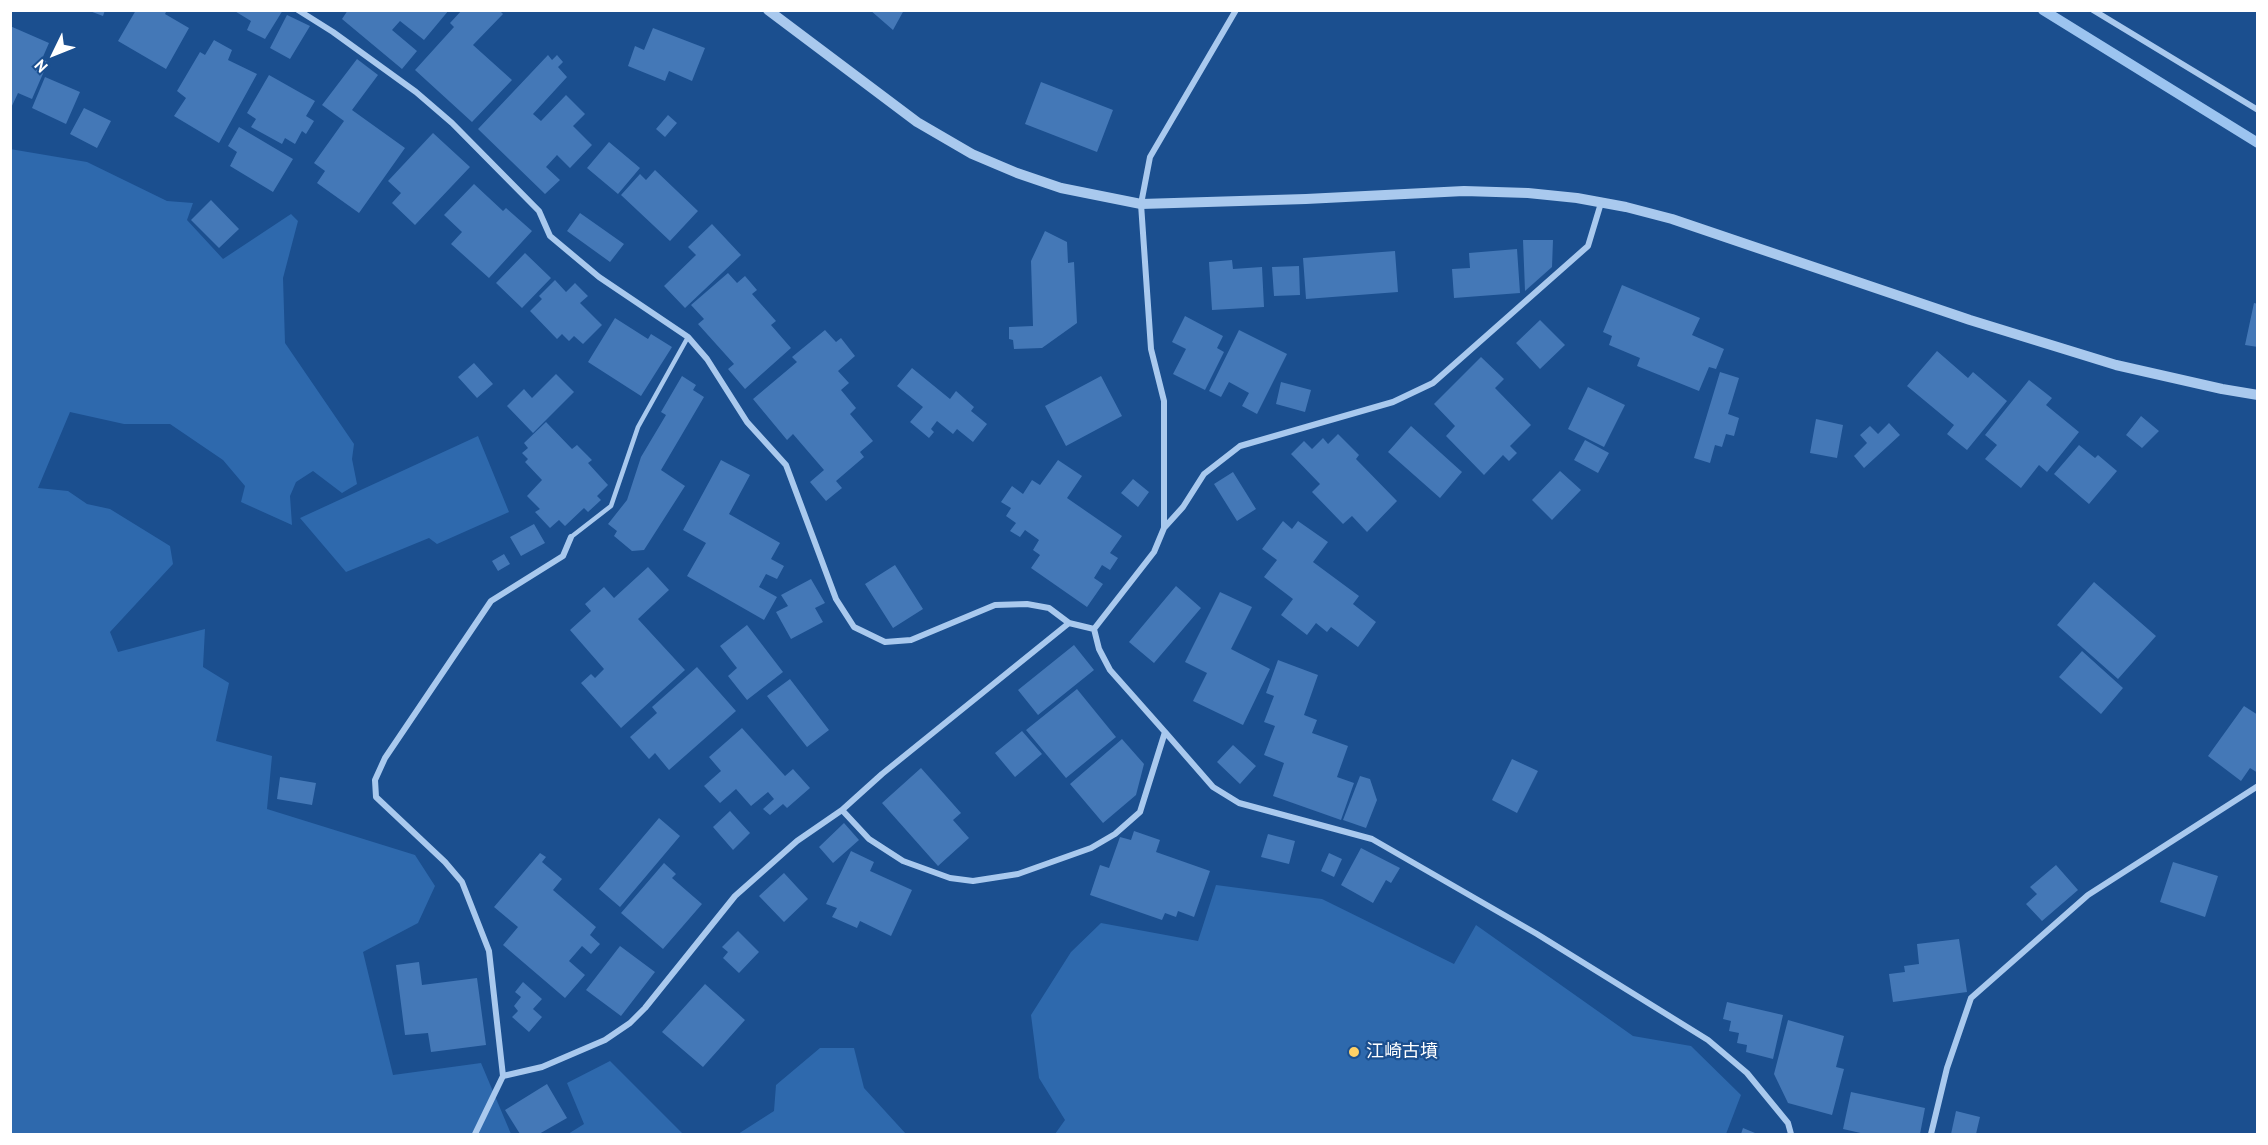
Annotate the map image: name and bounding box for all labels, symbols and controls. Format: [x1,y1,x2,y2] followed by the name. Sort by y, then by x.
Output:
[24,24,84,84] north arrow
[30,56,52,77] text: N
[1366,1041,1438,1063] place label: 江崎古墳
[1347,1045,1361,1059] marker: 江崎古墳

